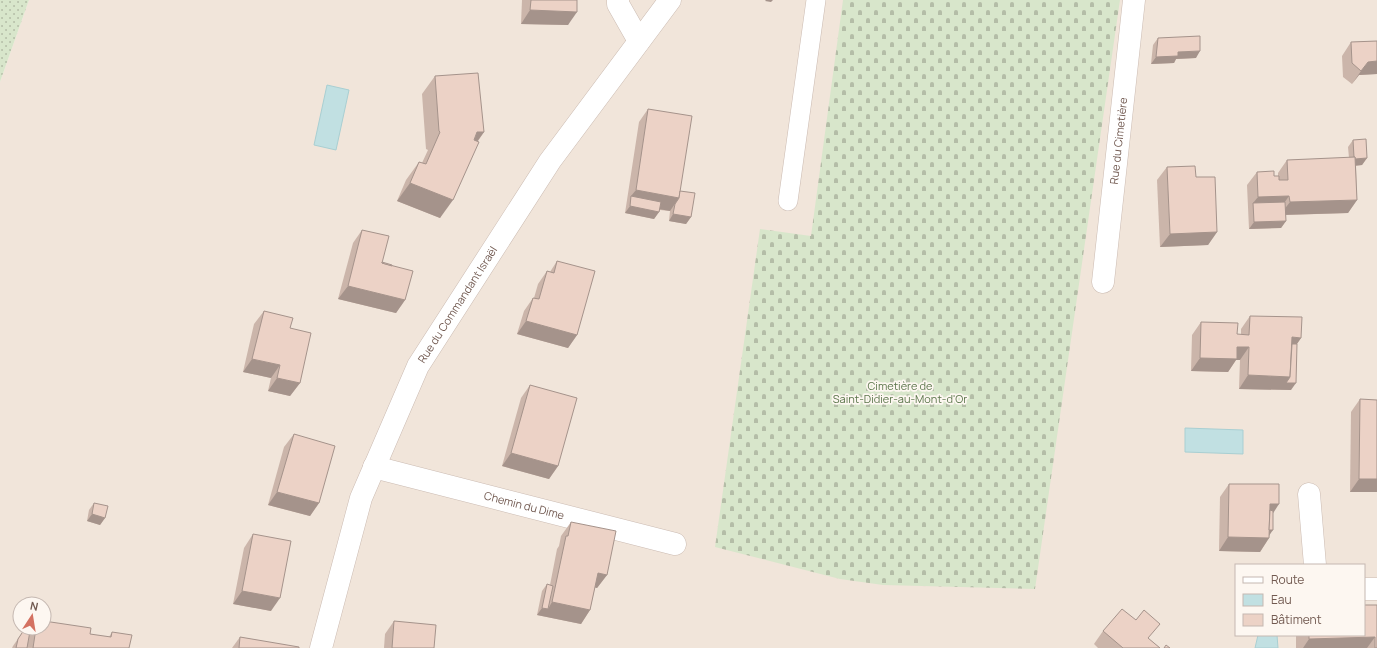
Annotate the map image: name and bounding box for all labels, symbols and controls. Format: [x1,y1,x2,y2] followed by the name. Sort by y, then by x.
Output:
[1106,96,1130,185] street label: Rue du Cimetière
[414,243,500,366] street label: Rue du Commandant Israël
[833,378,967,406] park label: Cimetière de Saint-Didier-au-Mont-d'Or
[483,487,567,523] street label: Chemin du Dime
[1235,564,1365,636] legend
[1271,571,1304,588] text: Route
[1271,591,1292,608] text: Eau
[12,596,52,636] north arrow
[29,598,40,614] text: N
[1271,611,1322,628] text: Bâtiment

